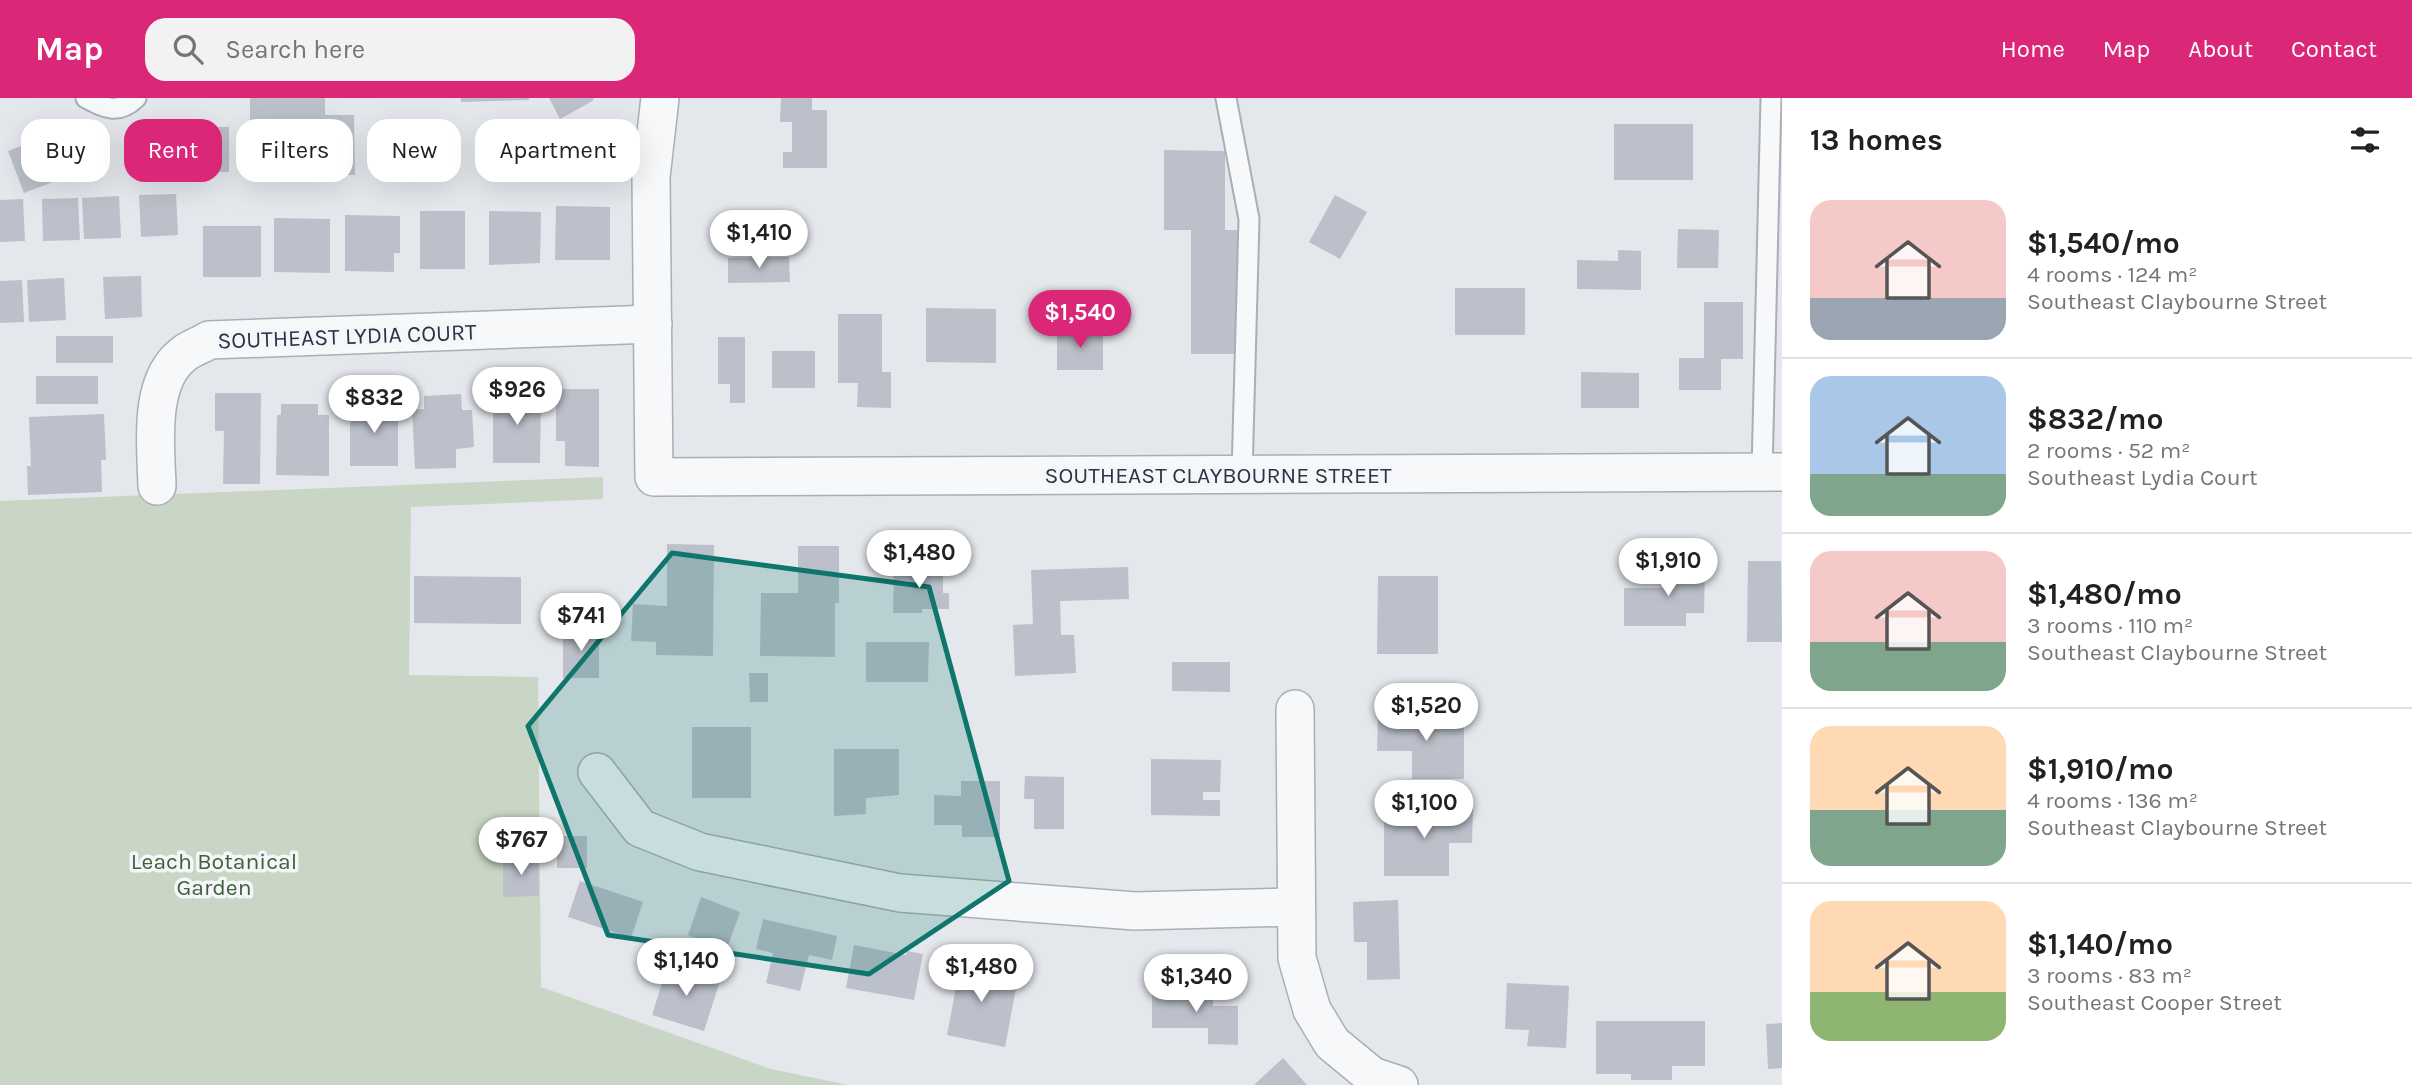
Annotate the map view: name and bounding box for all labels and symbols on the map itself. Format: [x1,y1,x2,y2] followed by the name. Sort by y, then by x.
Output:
[702,211,816,270] pin: $1,410
[1023,290,1137,350] pin: $1,540
[217,318,478,355] street label: SOUTHEAST LYDIA COURT
[476,368,558,427] pin: $926
[333,376,415,435] pin: $832
[1045,462,1392,489] street label: SOUTHEAST CLAYBOURNE STREET
[862,531,976,590] pin: $1,480
[1611,538,1725,598] pin: $1,910
[540,594,622,653] pin: $741
[1369,684,1483,743] pin: $1,520
[1367,780,1481,840] pin: $1,100
[480,818,562,877] pin: $767
[131,848,297,901] park label: Leach Botanical Garden
[629,939,743,998] pin: $1,140
[924,944,1038,1004] pin: $1,480
[1139,954,1253,1014] pin: $1,340

